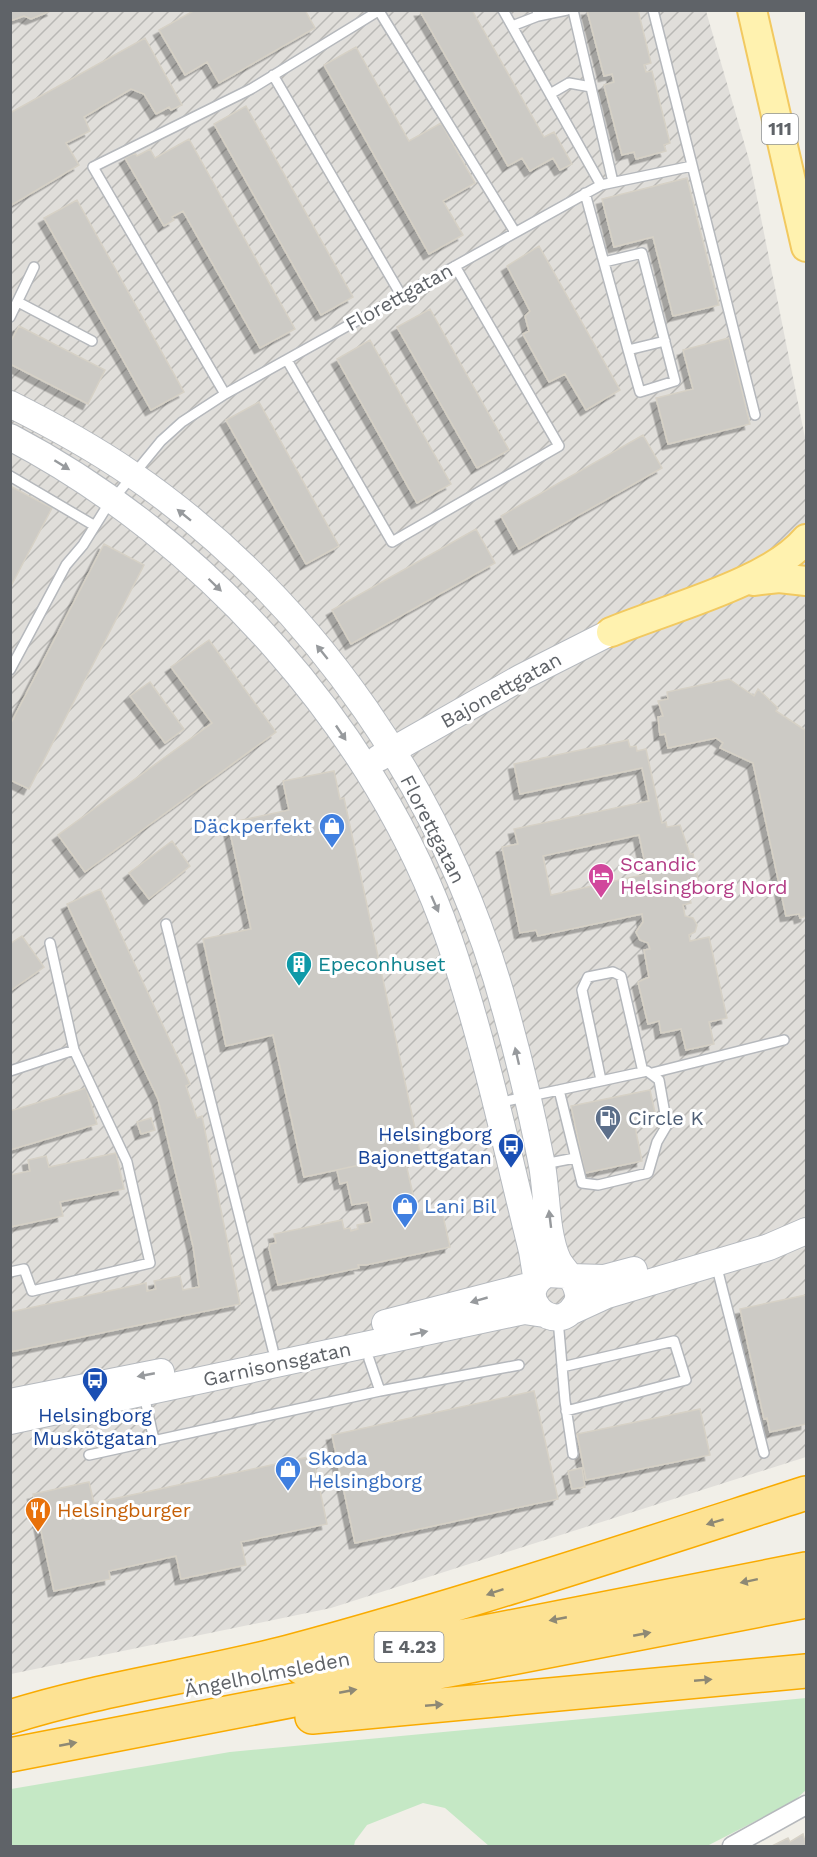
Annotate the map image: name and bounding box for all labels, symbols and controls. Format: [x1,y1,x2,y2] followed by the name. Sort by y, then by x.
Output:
[762,114,798,144] road number: 111
[341,258,457,336] street label: Florettgatan
[53,460,70,471] one-way arrow
[176,509,191,522] one-way arrow
[207,578,222,591] one-way arrow
[316,644,328,659] one-way arrow
[436,647,566,733] street label: Bajonettgatan
[335,725,346,741] one-way arrow
[395,771,471,887] street label: Florettgatan
[317,811,347,849] shop icon: Däckperfekt
[193,814,313,838] place label: Däckperfekt
[620,852,788,899] place label: Scandic Helsingborg Nord
[586,861,616,899] hotel icon: Scandic Helsingborg Nord
[430,895,440,913] one-way arrow
[284,949,314,987] building icon: Epeconhuset
[318,952,446,976] place label: Epeconhuset
[511,1047,521,1065] one-way arrow
[593,1103,623,1141] fuel station icon: Circle K
[628,1106,704,1130] place label: Circle K
[358,1122,492,1169] place label: Helsingborg Bajonettgatan
[496,1131,526,1169] bus stop icon: Helsingborg Bajonettgatan
[390,1191,420,1229] shop icon: Lani Bil
[424,1194,496,1218] place label: Lani Bil
[545,1210,555,1229] one-way arrow
[470,1296,488,1305] one-way arrow
[410,1328,428,1338] one-way arrow
[201,1337,353,1391] street label: Garnisonsgatan
[80,1365,110,1403] bus stop icon: Helsingborg Muskötgatan
[136,1371,155,1380] one-way arrow
[33,1403,157,1450] place label: Helsingborg Muskötgatan
[308,1446,422,1493] place label: Skoda Helsingborg
[273,1454,303,1492] shop icon: Skoda Helsingborg
[23,1495,53,1533] restaurant icon: Helsingburger
[57,1498,191,1522] place label: Helsingburger
[706,1518,724,1527] one-way arrow
[739,1577,758,1586] one-way arrow
[485,1588,503,1597] one-way arrow
[548,1615,567,1624] one-way arrow
[633,1629,652,1638] one-way arrow
[374,1632,444,1662] road number: E 4.23
[182,1646,352,1702] street label: Ängelholmsleden
[694,1676,713,1685] one-way arrow
[338,1686,357,1695] one-way arrow
[425,1700,444,1710] one-way arrow
[59,1739,78,1748] one-way arrow

